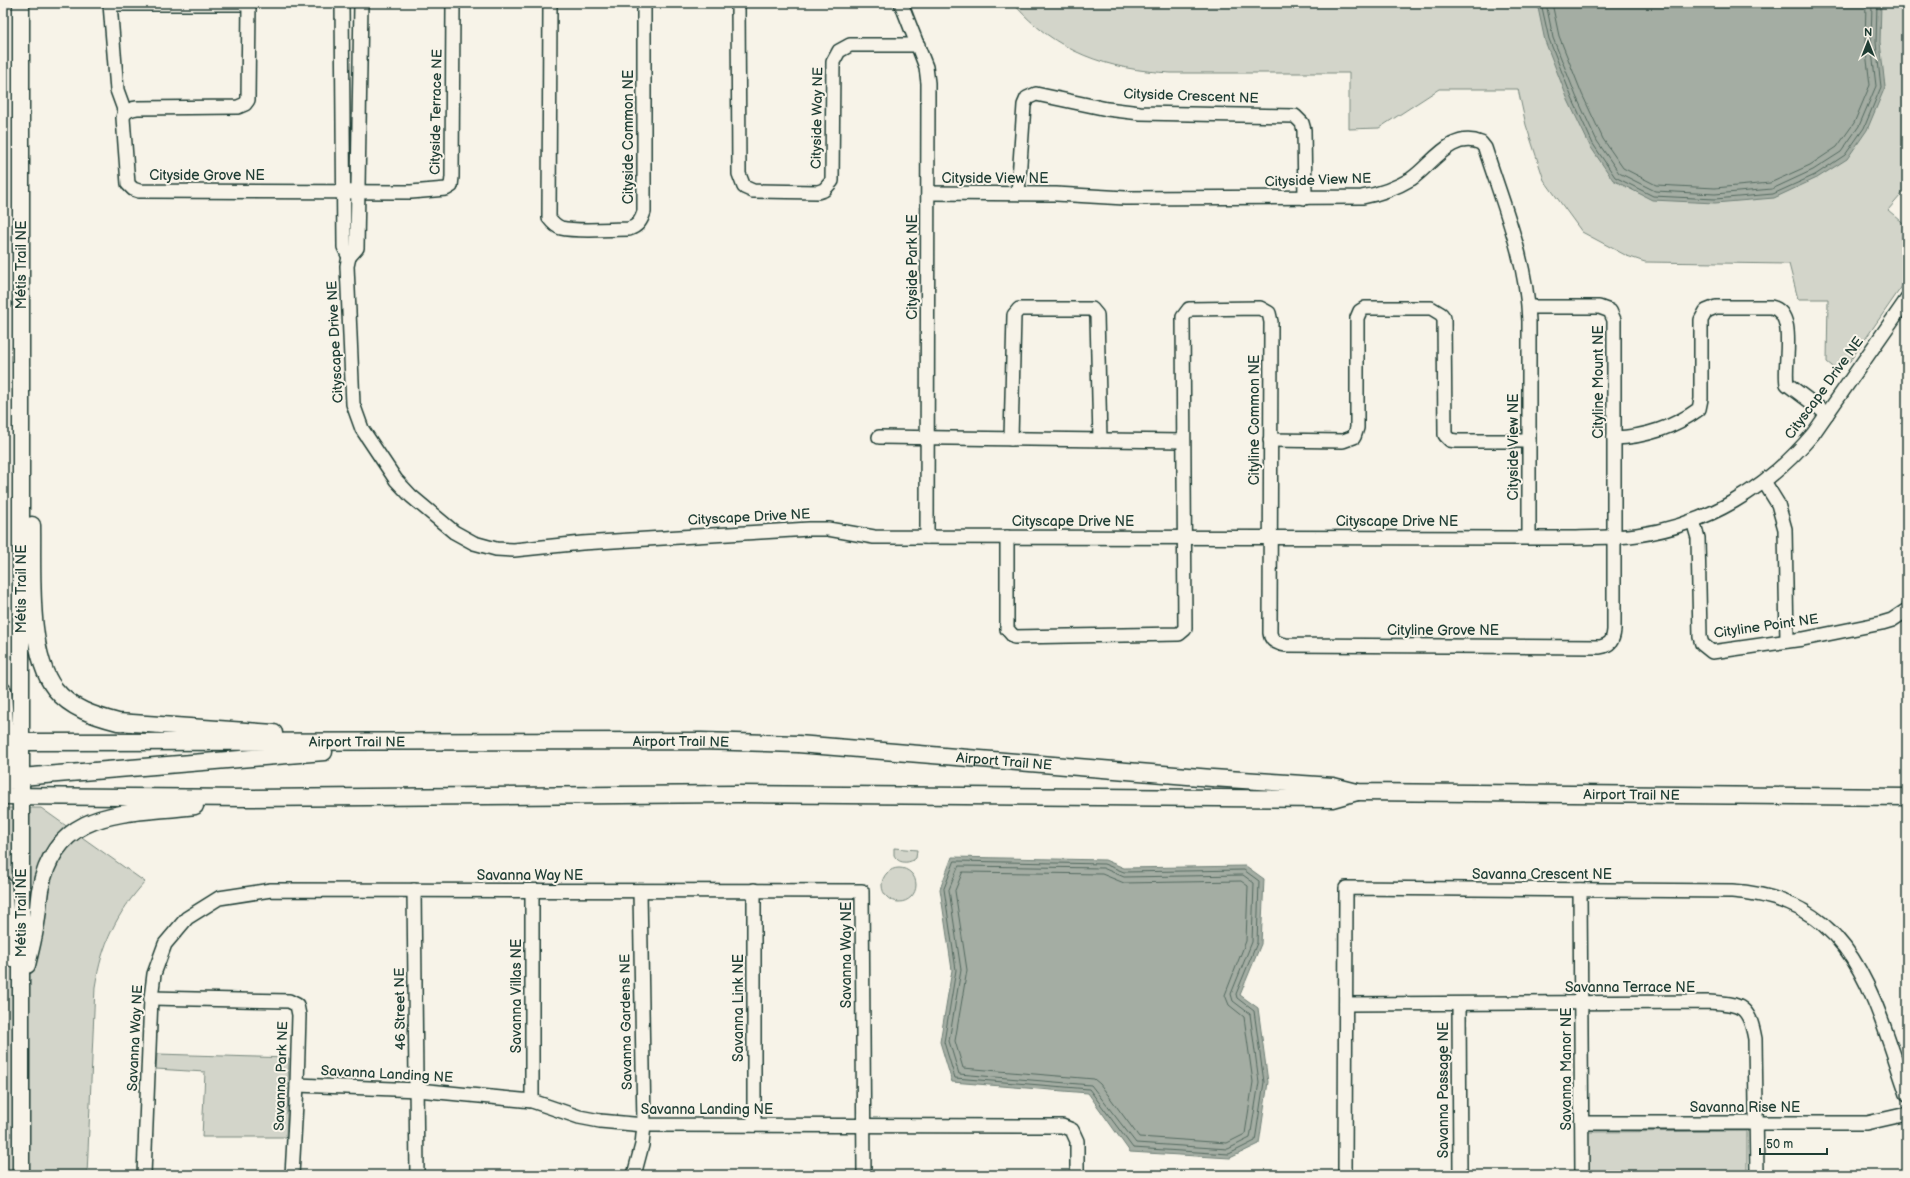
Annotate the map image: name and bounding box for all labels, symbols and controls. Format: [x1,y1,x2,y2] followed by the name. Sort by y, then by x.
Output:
[1848,22,1888,62] north arrow
[1864,26,1872,39] text: N
[426,49,446,175] street label: Cityside Terrace NE
[808,67,826,169] street label: Cityside Way NE
[620,70,637,204] street label: Cityside Common NE
[1123,85,1259,107] street label: Cityside Crescent NE
[149,167,265,184] street label: Cityside Grove NE
[942,170,1048,187] street label: Cityside View NE
[1264,170,1372,190] street label: Cityside View NE
[904,214,921,320] street label: Cityside Park NE
[13,221,30,309] street label: Métis Trail NE
[323,280,347,404] street label: Cityscape Drive NE
[1590,325,1607,439] street label: Cityline Mount NE
[1781,333,1867,443] street label: Cityscape Drive NE
[1246,355,1263,485] street label: Cityline Common NE
[1505,394,1522,500] street label: Cityside View NE
[687,505,811,529] street label: Cityscape Drive NE
[1012,513,1134,530] street label: Cityscape Drive NE
[1336,513,1458,530] street label: Cityscape Drive NE
[13,545,30,633] street label: Métis Trail NE
[1713,610,1819,642] street label: Cityline Point NE
[1387,622,1499,639] street label: Cityline Grove NE
[633,732,729,750] street label: Airport Trail NE
[309,733,405,750] street label: Airport Trail NE
[956,749,1053,773] street label: Airport Trail NE
[1583,786,1680,803] street label: Airport Trail NE
[1472,866,1612,883] street label: Savanna Crescent NE
[477,867,583,884] street label: Savanna Way NE
[13,869,30,957] street label: Métis Trail NE
[838,902,855,1008] street label: Savanna Way NE
[508,939,525,1053] street label: Savanna Villas NE
[616,954,636,1090] street label: Savanna Gardens NE
[730,954,747,1062] street label: Savanna Link NE
[391,968,409,1050] street label: 46 Street NE
[1565,979,1695,996] street label: Savanna Terrace NE
[124,984,146,1092] street label: Savanna Way NE
[1558,1008,1575,1130] street label: Savanna Manor NE
[271,1021,291,1131] street label: Savanna Park NE
[1435,1022,1452,1158] street label: Savanna Passage NE
[320,1062,454,1086] street label: Savanna Landing NE
[1690,1099,1800,1116] street label: Savanna Rise NE
[641,1101,773,1118] street label: Savanna Landing NE
[1760,1130,1827,1156] scale bar
[1766,1137,1793,1152] text: 50 m

